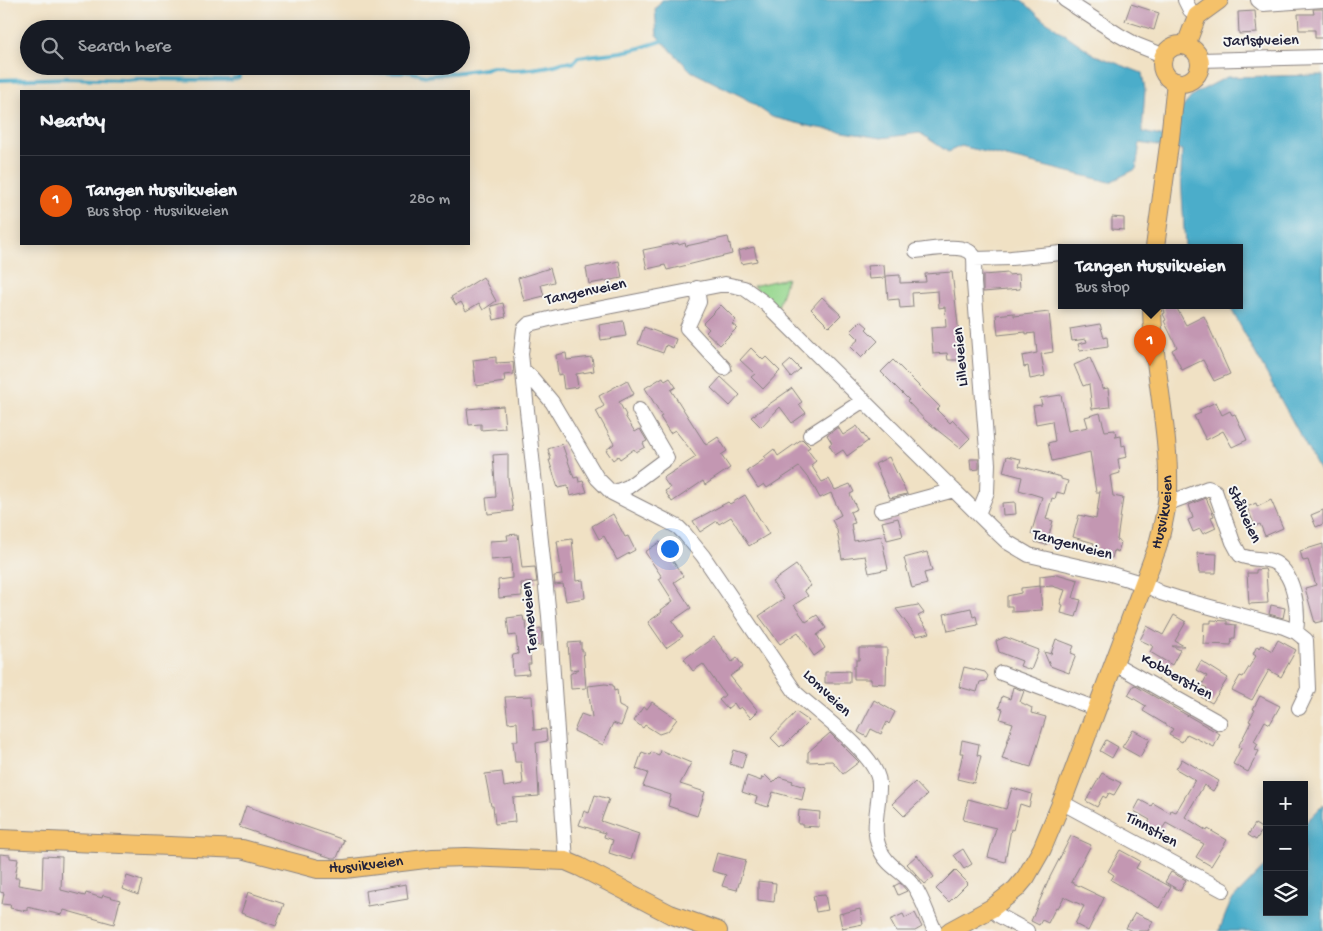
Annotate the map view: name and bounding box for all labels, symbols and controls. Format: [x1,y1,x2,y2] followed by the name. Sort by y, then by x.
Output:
[20,20,470,75] search box
[1223,32,1299,52] street label: Jarlsøveien
[38,34,66,62] icon: search
[78,36,172,59] text: Search here
[40,110,105,135] text: Nearby
[87,180,237,203] text: Tangen Husvikveien
[53,191,59,210] text: 1
[409,191,450,210] text: 280 m
[87,203,228,222] text: Bus stop · Husvikveien
[1058,244,1243,309] popup
[1076,256,1225,279] text: Tangen Husvikveien
[543,275,629,311] street label: Tangenveien
[1076,279,1130,298] text: Bus stop
[1134,325,1166,366] pin: 1
[950,326,974,387] street label: Lilleveien
[1148,475,1178,551] street label: Husvikveien
[1222,483,1265,547] street label: Stålveien
[1029,526,1115,566] street label: Tangenveien
[657,536,683,562] your location
[518,581,544,654] street label: Terneveien
[1137,650,1216,706] street label: Kobberstien
[798,666,855,722] street label: Lomveien
[1263,781,1308,916] map controls
[1263,781,1308,826] button: +
[1121,808,1181,853] street label: Tinnstien
[1263,826,1308,871] button: −
[329,852,405,879] street label: Husvikveien
[1263,871,1308,916] button: layers

